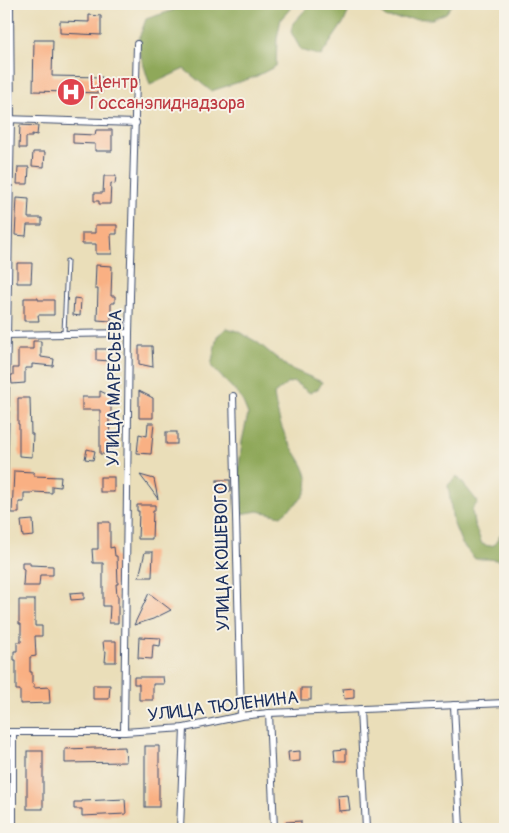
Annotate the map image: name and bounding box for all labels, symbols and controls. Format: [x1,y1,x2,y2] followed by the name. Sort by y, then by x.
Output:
[90,71,245,115] place label: Центр Госсанэпиднадзора
[56,77,86,107] hospital icon: Центр Госсанэпиднадзора
[102,309,127,467] street label: УЛИЦА МАРЕСЬЕВА
[210,483,235,631] street label: УЛИЦА КОШЕВОГО
[146,686,300,727] street label: УЛИЦА ТЮЛЕНИНА

